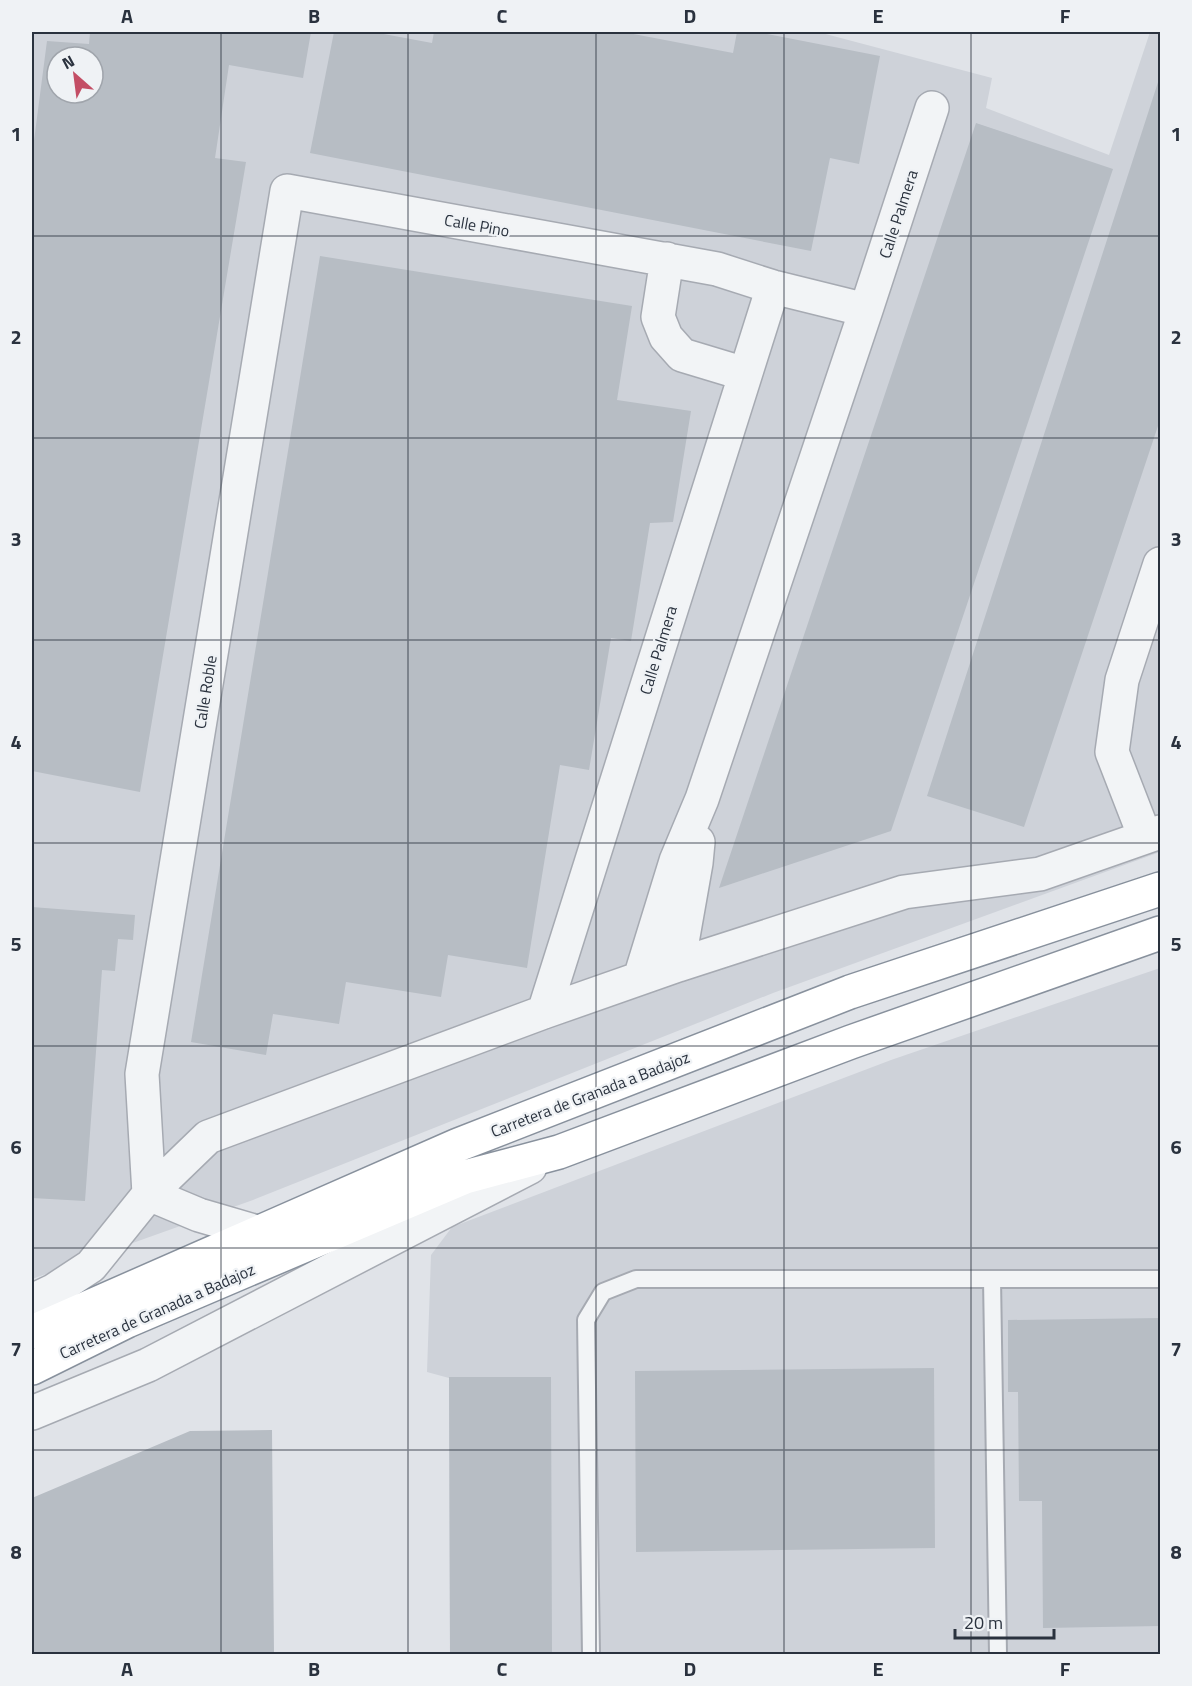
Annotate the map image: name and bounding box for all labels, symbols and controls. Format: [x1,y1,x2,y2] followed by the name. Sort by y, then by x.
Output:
[121,0,133,31] text: A
[308,0,320,31] text: B
[497,0,508,31] text: C
[684,0,696,31] text: D
[872,0,884,31] text: E
[1060,0,1071,31] text: F
[45,45,105,105] north arrow
[57,49,78,75] text: N
[10,118,22,149] text: 1
[1170,118,1182,149] text: 1
[872,167,924,261] street label: Calle Palmera
[443,207,511,243] street label: Calle Pino
[10,321,22,352] text: 2
[1170,321,1182,352] text: 2
[10,523,22,554] text: 3
[1170,523,1182,554] text: 3
[633,603,683,697] street label: Calle Palmera
[187,654,223,730] street label: Calle Roble
[10,726,22,757] text: 4
[1170,726,1182,757] text: 4
[10,928,22,959] text: 5
[1170,928,1182,959] text: 5
[487,1045,693,1143] street label: Carretera de Granada a Badajoz
[10,1131,22,1162] text: 6
[1170,1131,1182,1162] text: 6
[55,1257,259,1365] street label: Carretera de Granada a Badajoz
[10,1333,22,1364] text: 7
[1170,1333,1182,1364] text: 7
[10,1536,22,1567] text: 8
[1170,1536,1182,1567] text: 8
[955,1602,1054,1640] scale bar
[964,1609,1003,1636] text: 20 m
[121,1653,133,1684] text: A
[308,1653,320,1684] text: B
[497,1653,508,1684] text: C
[684,1653,696,1684] text: D
[872,1653,884,1684] text: E
[1060,1653,1071,1684] text: F

